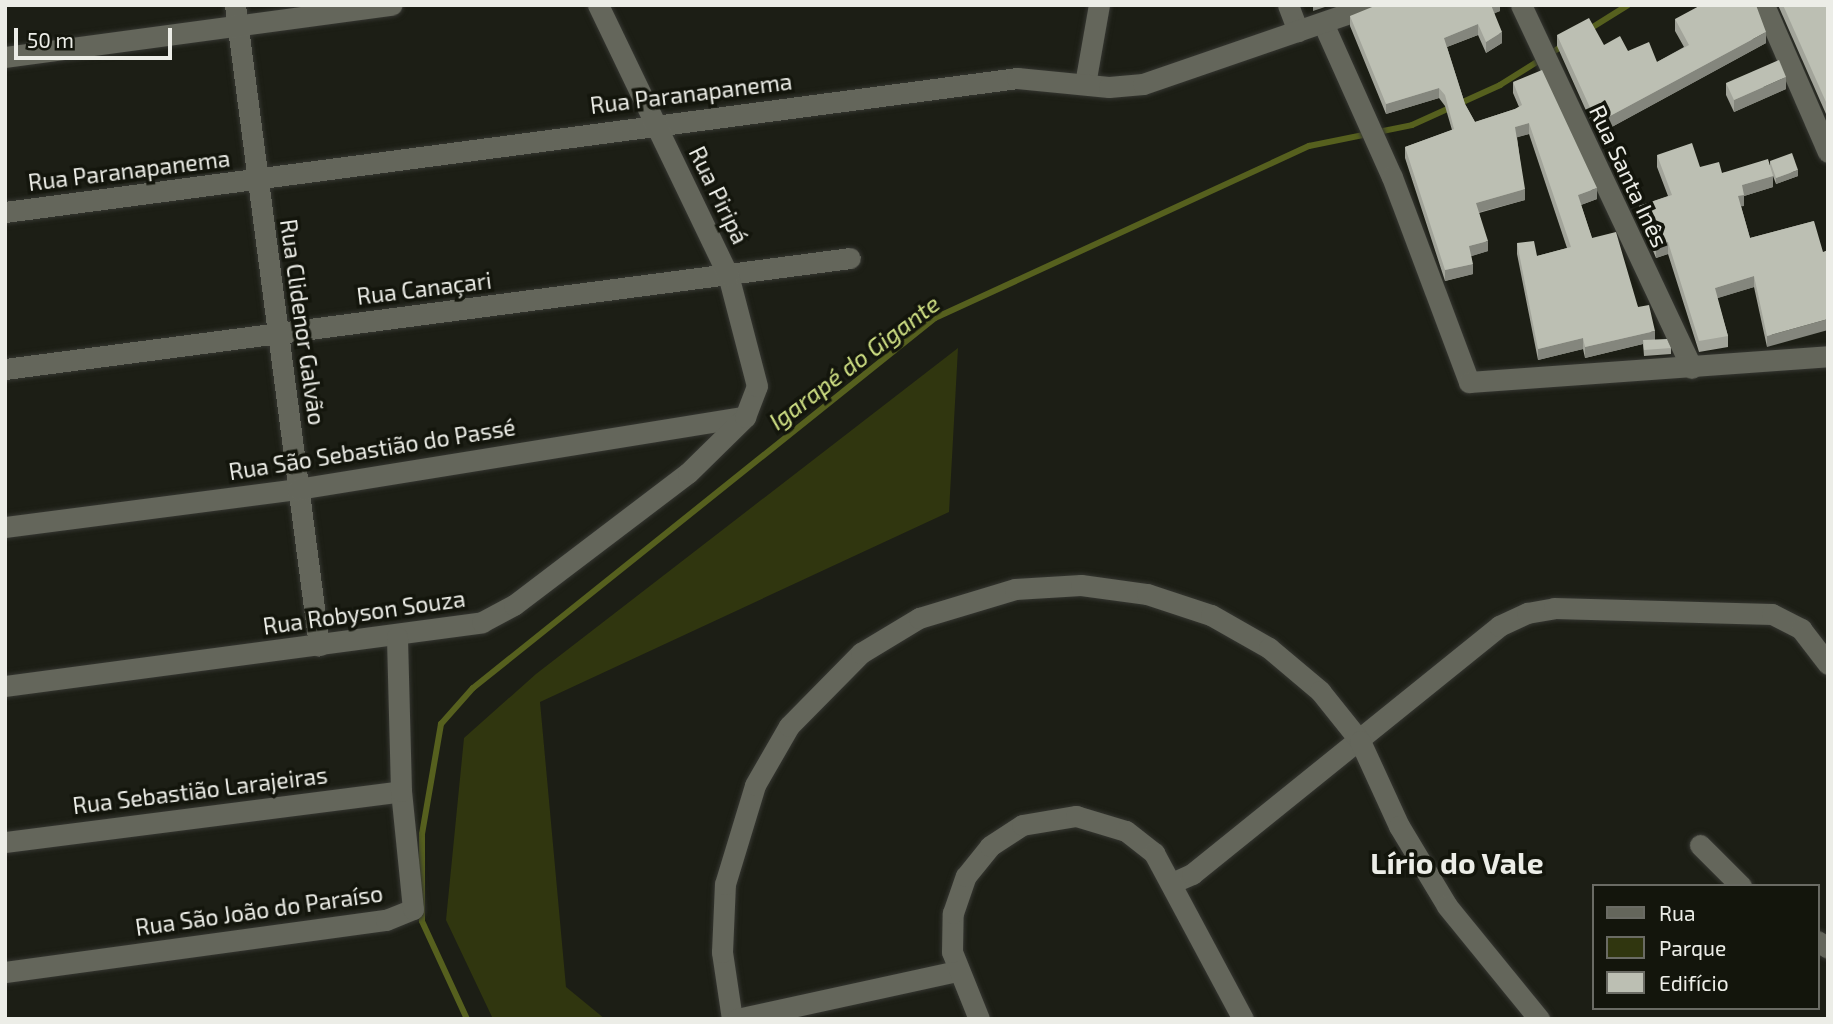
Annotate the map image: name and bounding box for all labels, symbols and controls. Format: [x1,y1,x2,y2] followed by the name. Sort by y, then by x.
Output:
[18,14,175,58] scale bar
[27,27,74,52] text: 50 m
[588,67,794,119] street label: Rua Paranapanema
[1584,100,1674,252] street label: Rua Santa Inês
[684,142,754,248] street label: Rua Piripá
[26,144,232,196] street label: Rua Paranapanema
[275,217,331,427] street label: Rua Clidenor Galvão
[355,266,493,310] street label: Rua Canaçari
[763,289,945,435] water label: Igarapé do Gigante
[227,413,517,485] street label: Rua São Sebastião do Passé
[261,584,467,640] street label: Rua Robyson Souza
[71,761,329,819] street label: Rua Sebastião Larajeiras
[1370,844,1544,880] district label: Lírio do Vale
[133,879,385,941] street label: Rua São João do Paraíso
[1591,884,1819,1010] legend
[1659,900,1695,925] text: Rua
[1659,935,1726,960] text: Parque
[1659,970,1729,995] text: Edifício

